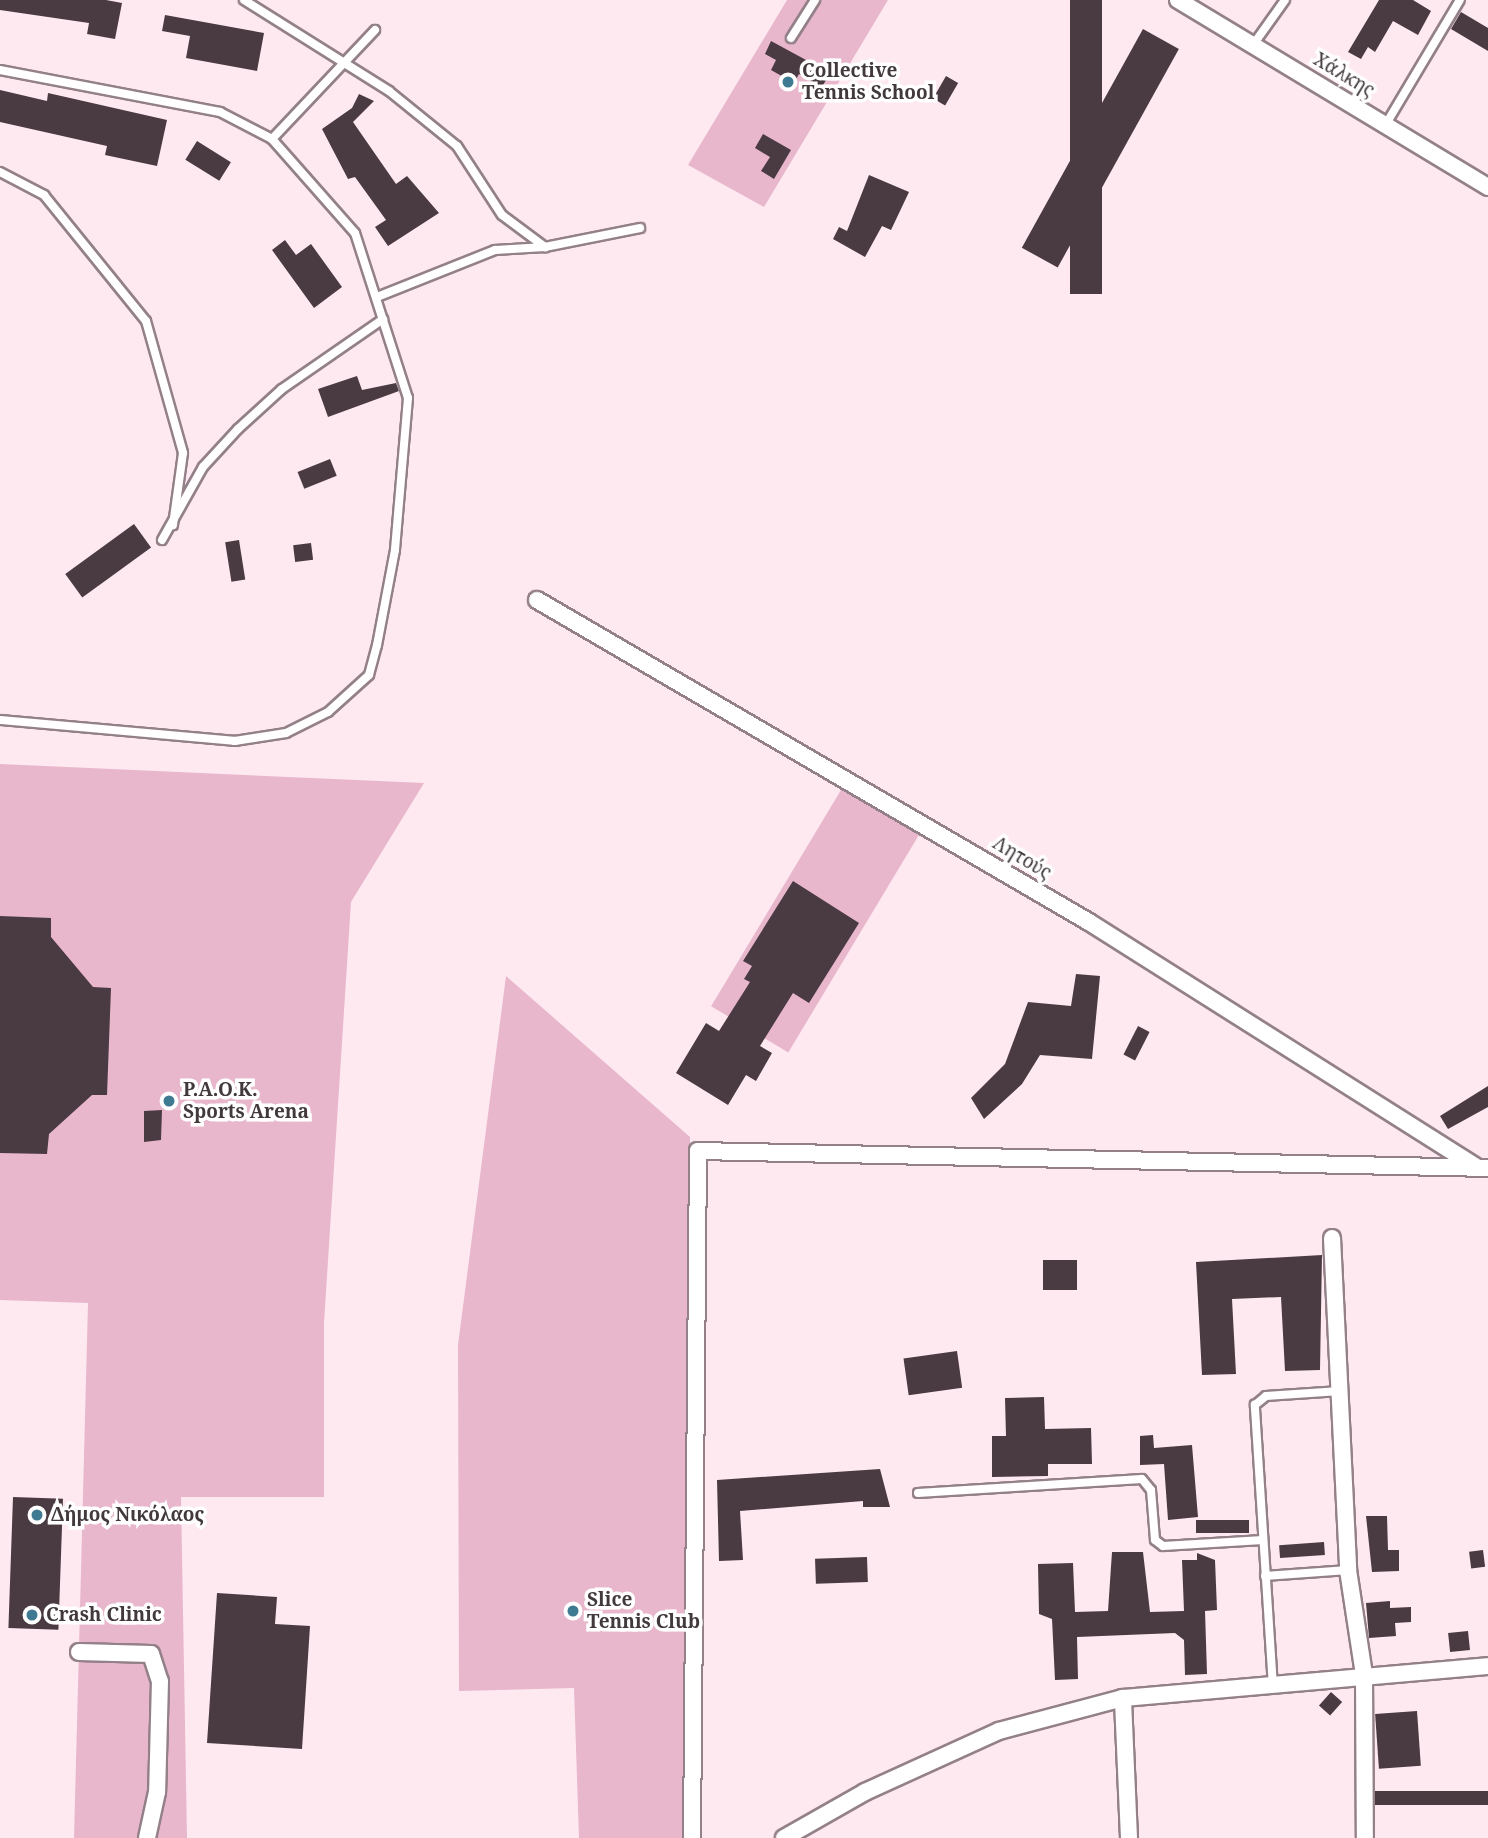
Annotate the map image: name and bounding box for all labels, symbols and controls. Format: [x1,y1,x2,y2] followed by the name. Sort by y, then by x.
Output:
[1310,48,1378,102] street label: Χάλκης
[802,60,934,104] place label: Collective Tennis School
[780,74,796,90] marker: Collective Tennis School
[989,832,1055,884] street label: Λητούς
[183,1079,309,1123] place label: P.A.O.K. Sports Arena
[161,1093,177,1109] marker: P.A.O.K. Sports Arena
[51,1504,204,1526] place label: Δήμος Νικόλαος
[29,1507,45,1523] marker: Δήμος Νικόλαος
[587,1589,700,1633] place label: Slice Tennis Club
[565,1603,581,1619] marker: Slice Tennis Club
[46,1604,162,1626] place label: Crash Clinic
[24,1607,40,1623] marker: Crash Clinic

